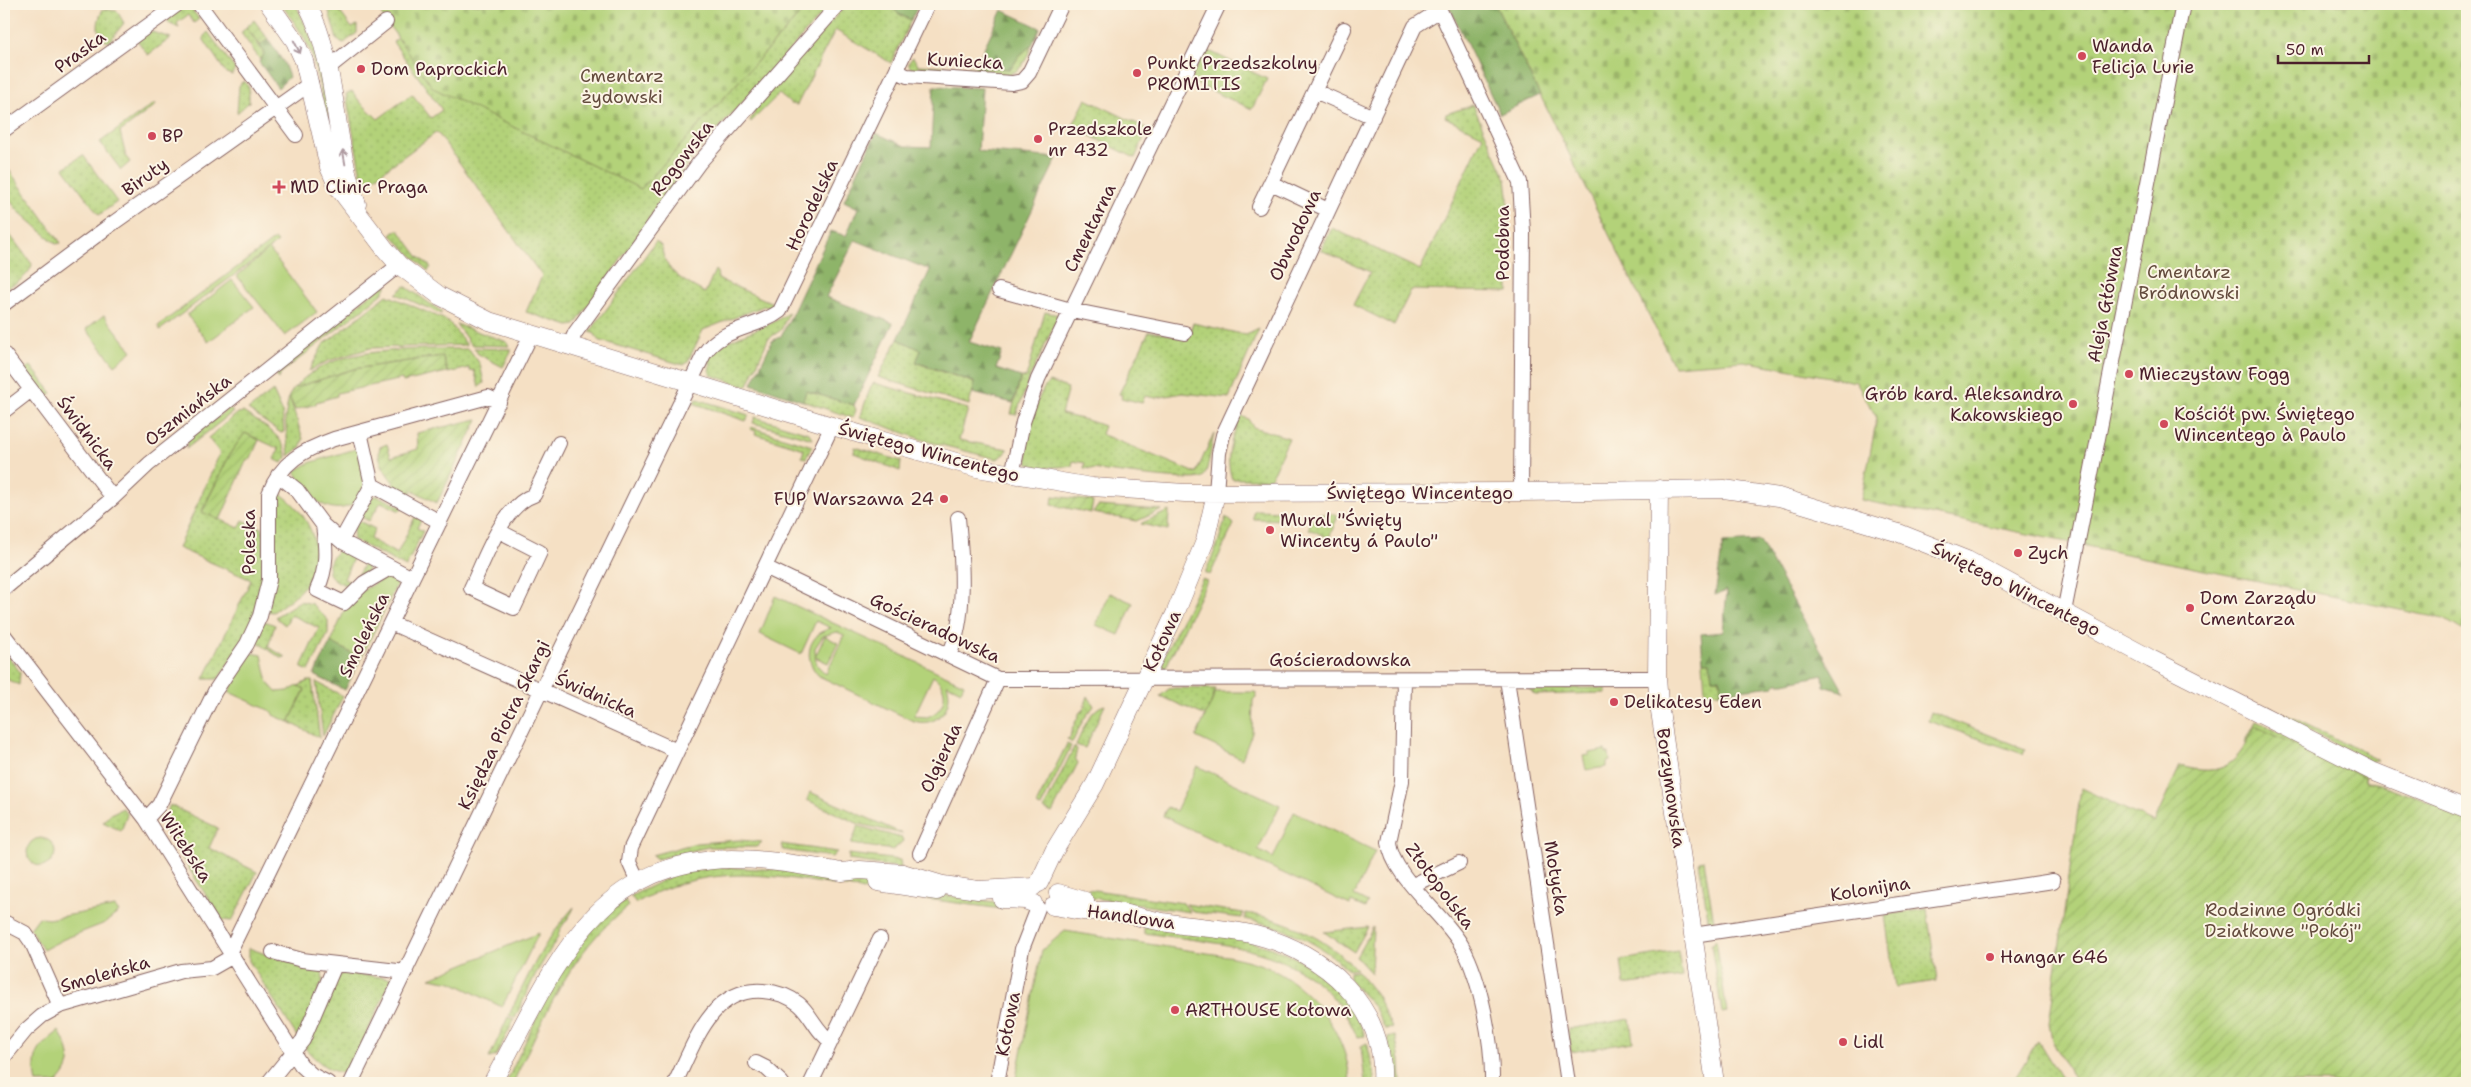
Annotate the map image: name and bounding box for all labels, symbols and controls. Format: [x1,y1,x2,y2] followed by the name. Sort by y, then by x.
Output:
[49,25,111,79] street label: Praska
[2278,32,2370,64] scale bar
[2092,34,2195,79] place label: Wanda Felicja Lurie
[293,39,303,54] one-way arrow
[2286,40,2324,60] text: 50 m
[926,47,1004,75] street label: Kuniecka
[2076,50,2088,62] marker: Wanda Felicja Lurie
[1147,51,1318,96] place label: Punkt Przedszkolny PROMITIS
[371,57,508,81] place label: Dom Paprockich
[355,63,367,75] marker: Dom Paprockich
[580,64,664,109] park label: Cmentarz żydowski
[1131,67,1143,79] marker: Punkt Przedszkolny PROMITIS
[645,115,719,201] street label: Rogowska
[1048,117,1152,162] place label: Przedszkole nr 432
[162,124,183,148] place label: BP
[146,130,158,142] marker: BP
[1032,133,1044,145] marker: Przedszkole nr 432
[339,150,349,166] one-way arrow
[117,152,173,202] street label: Biruty
[780,155,844,255] street label: Horodelska
[290,175,428,199] place label: MD Clinic Praga
[272,180,286,194] marker: MD Clinic Praga
[1058,180,1122,276] street label: Cmentarna
[1263,185,1327,285] street label: Obwodowa
[1491,205,1515,281] street label: Podobna
[2082,243,2128,365] street label: Aleja Główna
[2138,260,2240,305] park label: Cmentarz Bródnowski
[2139,362,2290,386] place label: Mieczysław Fogg
[2123,368,2135,380] marker: Mieczysław Fogg
[140,369,236,451] street label: Oszmiańska
[1865,382,2063,427] place label: Grób kard. Aleksandra Kakowskiego
[51,391,123,475] street label: Świdnicka
[2067,398,2079,410] marker: Grób kard. Aleksandra Kakowskiego
[2174,402,2355,447] place label: Kościół pw. Świętego Wincentego à Paulo
[836,416,1022,488] street label: Świętego Wincentego
[2158,418,2170,430] marker: Kościół pw. Świętego Wincentego à Paulo
[1327,481,1513,505] street label: Świętego Wincentego
[774,487,934,511] place label: FUP Warszawa 24
[938,493,950,505] marker: FUP Warszawa 24
[1280,508,1438,553] place label: Mural "Święty Wincenty á Paulo"
[237,509,261,575] street label: Poleska
[1264,524,1276,536] marker: Mural "Święty Wincenty á Paulo"
[1927,536,2105,642] street label: Świętego Wincentego
[2028,541,2069,565] place label: Zych
[2012,547,2024,559] marker: Zych
[2200,586,2316,631] place label: Dom Zarządu Cmentarza
[866,587,1004,669] street label: Gościeradowska
[333,589,395,681] street label: Smoleńska
[2184,602,2196,614] marker: Dom Zarządu Cmentarza
[1137,606,1187,676] street label: Kołowa
[452,636,556,814] street label: Księdza Piotra Skargi
[1269,648,1411,672] street label: Gościeradowska
[552,666,640,724] street label: Świdnicka
[1624,690,1762,714] place label: Delikatesy Eden
[1608,696,1620,708] marker: Delikatesy Eden
[914,719,968,797] street label: Olgierda
[1651,727,1691,849] street label: Borzymowska
[154,807,218,887] street label: Witebska
[1400,838,1480,934] street label: Złotopolska
[1538,839,1574,917] street label: Motycka
[1828,871,1912,907] street label: Kolonijna
[2205,898,2361,943] park label: Rodzinne Ogródki Działkowe "Pokój"
[1085,899,1177,935] street label: Handlowa
[2000,945,2108,969] place label: Hangar 646
[58,950,152,998] street label: Smoleńska
[1984,951,1996,963] marker: Hangar 646
[990,990,1026,1058] street label: Kołowa
[1185,998,1351,1022] place label: ARTHOUSE Kołowa
[1169,1004,1181,1016] marker: ARTHOUSE Kołowa
[1853,1030,1885,1054] place label: Lidl
[1837,1036,1849,1048] marker: Lidl

